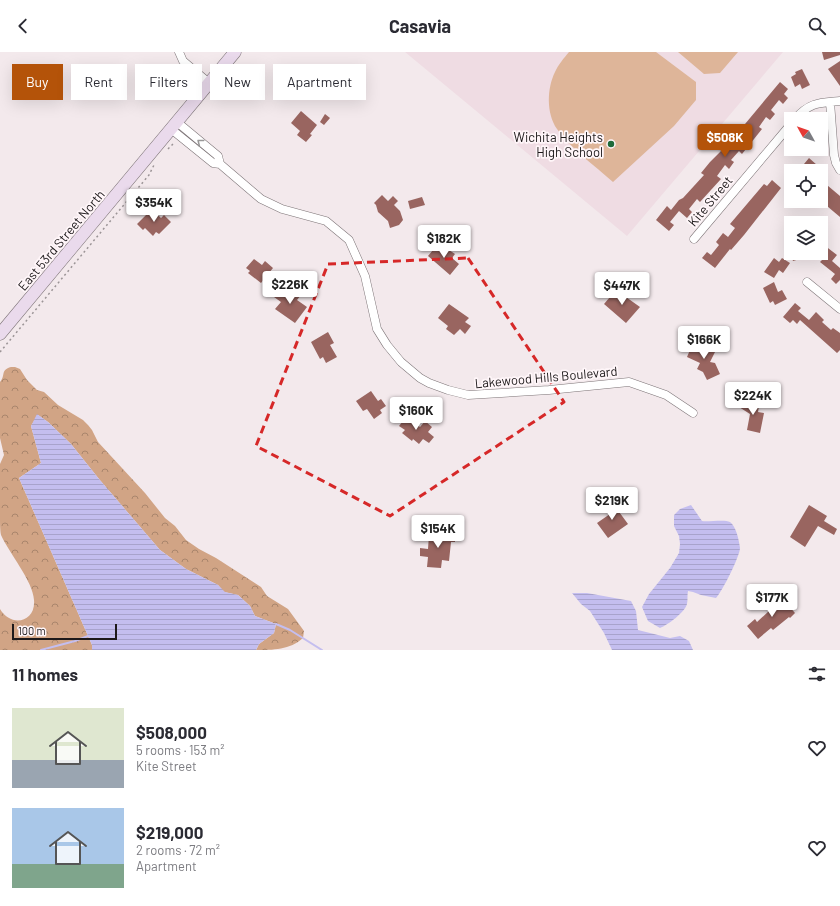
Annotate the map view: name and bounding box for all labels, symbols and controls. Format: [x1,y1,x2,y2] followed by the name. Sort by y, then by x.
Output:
[12,15,34,37] icon: back
[389,15,451,37] text: Casavia
[806,15,828,37] icon: search
[12,64,63,100] chip: Buy
[71,64,127,100] chip: Rent
[135,64,202,100] chip: Filters
[210,64,265,100] chip: New
[273,64,366,100] chip: Apartment
[784,112,828,156] north arrow
[784,112,828,260] map controls
[697,124,753,158] pin: $508K
[514,129,603,160] place label: Wichita Heights High School
[706,129,744,145] text: $508K
[198,139,205,146] one-way arrow
[606,139,616,149] marker: Wichita Heights High School
[784,164,828,208] button: locate
[684,173,736,229] street label: Kite Street
[14,186,108,294] street label: East 53rd Street North
[126,189,182,223] pin: $354K
[135,194,173,210] text: $354K
[784,216,828,260] button: layers
[416,225,472,259] pin: $182K
[427,230,461,246] text: $182K
[262,271,318,305] pin: $226K
[594,272,650,306] pin: $447K
[271,276,309,292] text: $226K
[604,277,640,293] text: $447K
[676,326,732,360] pin: $166K
[687,331,721,347] text: $166K
[474,363,618,391] street label: Lakewood Hills Boulevard
[725,382,781,416] pin: $224K
[734,387,772,403] text: $224K
[388,397,444,431] pin: $160K
[399,402,433,418] text: $160K
[584,487,640,521] pin: $219K
[595,492,629,508] text: $219K
[410,515,466,549] pin: $154K
[420,520,456,536] text: $154K
[744,584,800,618] pin: $177K
[755,589,789,605] text: $177K
[12,622,117,641] scale bar
[18,624,46,637] text: 100 m
[806,663,828,685] icon: filters
[12,664,78,684] text: 11 homes
[136,722,207,742] text: $508,000
[44,724,92,772] icon: home
[806,737,828,759] icon: heart
[136,742,225,758] text: 5 rooms · 153 m²
[136,758,197,774] text: Kite Street
[136,822,203,842] text: $219,000
[44,824,92,872] icon: home
[806,837,828,859] icon: heart
[136,842,220,858] text: 2 rooms · 72 m²
[136,858,197,874] text: Apartment

